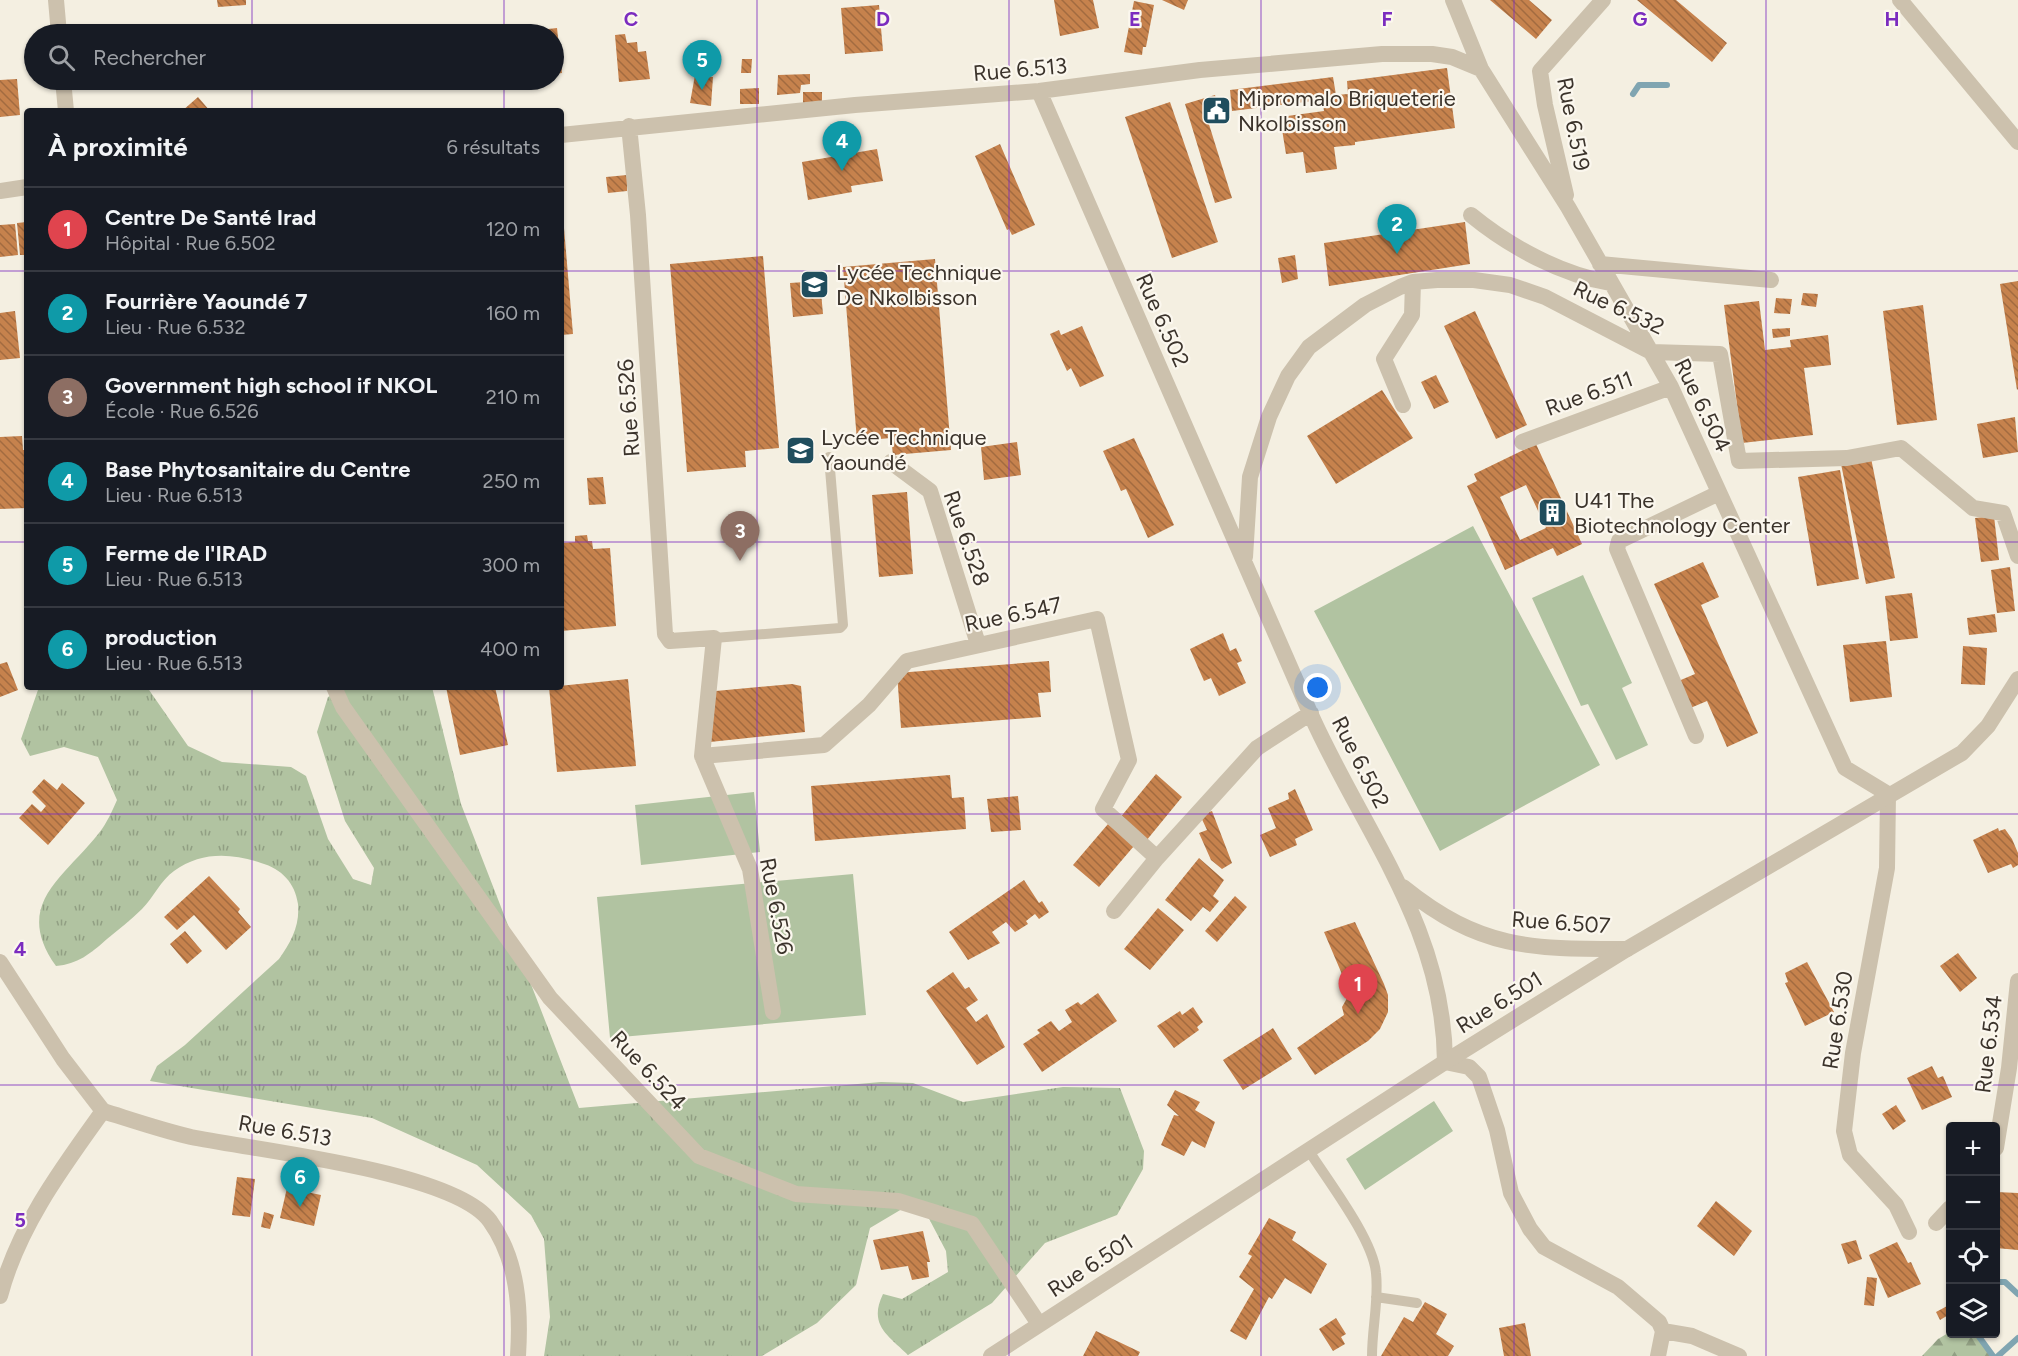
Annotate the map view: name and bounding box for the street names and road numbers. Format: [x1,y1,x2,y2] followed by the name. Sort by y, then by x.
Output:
[972,52,1068,87] street label: Rue 6.513
[1551,75,1596,173] street label: Rue 6.519
[1130,269,1195,371] street label: Rue 6.502
[1569,275,1669,340] street label: Rue 6.532
[1668,354,1737,456] street label: Rue 6.504
[612,358,645,458] street label: Rue 6.526
[1542,365,1637,422] street label: Rue 6.511
[938,487,995,589] street label: Rue 6.528
[962,591,1064,638] street label: Rue 6.547
[1326,712,1395,813] street label: Rue 6.502
[754,855,799,957] street label: Rue 6.526
[1511,906,1612,939] street label: Rue 6.507
[1451,965,1547,1039] street label: Rue 6.501
[1816,969,1859,1071] street label: Rue 6.530
[1969,993,2008,1095] street label: Rue 6.534
[605,1025,692,1116] street label: Rue 6.524
[236,1109,334,1152] street label: Rue 6.513
[1043,1228,1138,1303] street label: Rue 6.501

